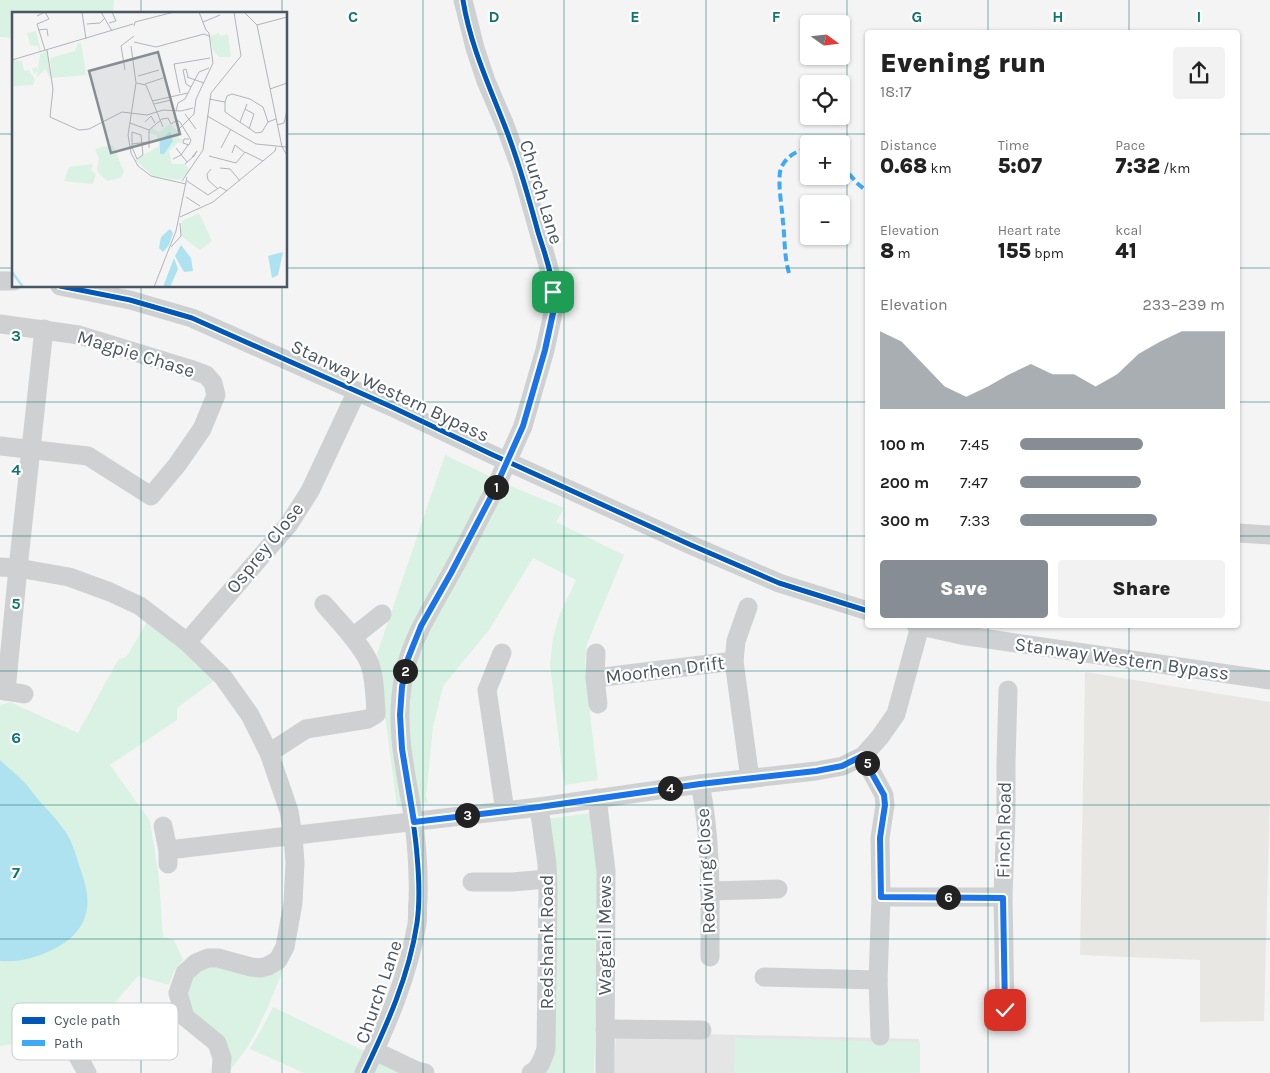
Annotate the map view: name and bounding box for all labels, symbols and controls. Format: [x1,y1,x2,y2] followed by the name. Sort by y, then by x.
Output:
[348,7,358,26] text: C
[489,7,500,26] text: D
[630,7,640,26] text: E
[772,7,781,26] text: F
[912,7,922,26] text: G
[1052,7,1064,26] text: H
[1197,7,1201,26] text: I
[12,12,288,288] inset map
[800,15,850,65] north arrow
[800,15,850,245] map controls
[880,46,1046,79] text: Evening run
[1173,47,1225,99] button: share
[800,75,850,125] button: locate
[880,82,912,101] text: 18:17
[800,135,850,185] button: +
[515,137,567,247] street label: Church Lane
[880,137,937,154] text: Distance
[998,137,1029,154] text: Time
[1115,137,1145,154] text: Pace
[880,154,927,178] text: 0.68
[998,154,1042,178] text: 5:07
[1115,154,1160,178] text: 7:32
[927,160,952,177] text: km
[1160,160,1190,177] text: /km
[800,195,850,245] button: −
[880,222,939,239] text: Elevation
[998,222,1061,239] text: Heart rate
[1115,222,1142,239] text: kcal
[880,239,894,263] text: 8
[998,239,1031,263] text: 155
[1115,239,1137,263] text: 41
[894,245,911,262] text: m
[1031,245,1064,262] text: bpm
[532,271,574,313] pin
[539,278,567,306] icon: arrive
[880,295,948,314] text: Elevation
[1143,295,1225,314] text: 233–239 m
[11,326,21,345] text: 3
[75,326,197,382] street label: Magpie Chase
[287,335,493,447] street label: Stanway Western Bypass
[880,435,925,454] text: 100 m
[960,435,989,454] text: 7:45
[11,460,21,479] text: 4
[880,473,929,492] text: 200 m
[960,473,988,492] text: 7:47
[484,474,508,500] pin: 1
[494,479,499,496] text: 1
[222,498,308,598] street label: Osprey Close
[880,511,929,530] text: 300 m
[960,511,990,530] text: 7:33
[880,560,1048,618] button: Save
[1058,560,1225,618] button: Share
[11,594,21,613] text: 5
[1013,633,1231,685] street label: Stanway Western Bypass
[604,652,726,688] street label: Moorhen Drift
[392,658,418,684] pin: 2
[401,663,410,680] text: 2
[11,728,21,747] text: 6
[854,750,880,776] pin: 5
[863,755,872,772] text: 5
[658,776,682,800] pin: 4
[666,780,675,797] text: 4
[992,782,1016,878] street label: Finch Road
[454,802,480,828] pin: 3
[463,807,472,824] text: 3
[692,808,720,934] street label: Redwing Close
[12,863,20,882] text: 7
[536,875,558,1010] street label: Redshank Road
[594,875,616,995] street label: Wagtail Mews
[936,884,960,910] pin: 6
[944,889,953,906] text: 6
[351,937,407,1047] street label: Church Lane
[984,989,1026,1031] pin
[991,996,1019,1024] icon: check
[12,1003,178,1060] legend
[54,1012,120,1029] text: Cycle path
[54,1035,83,1052] text: Path

